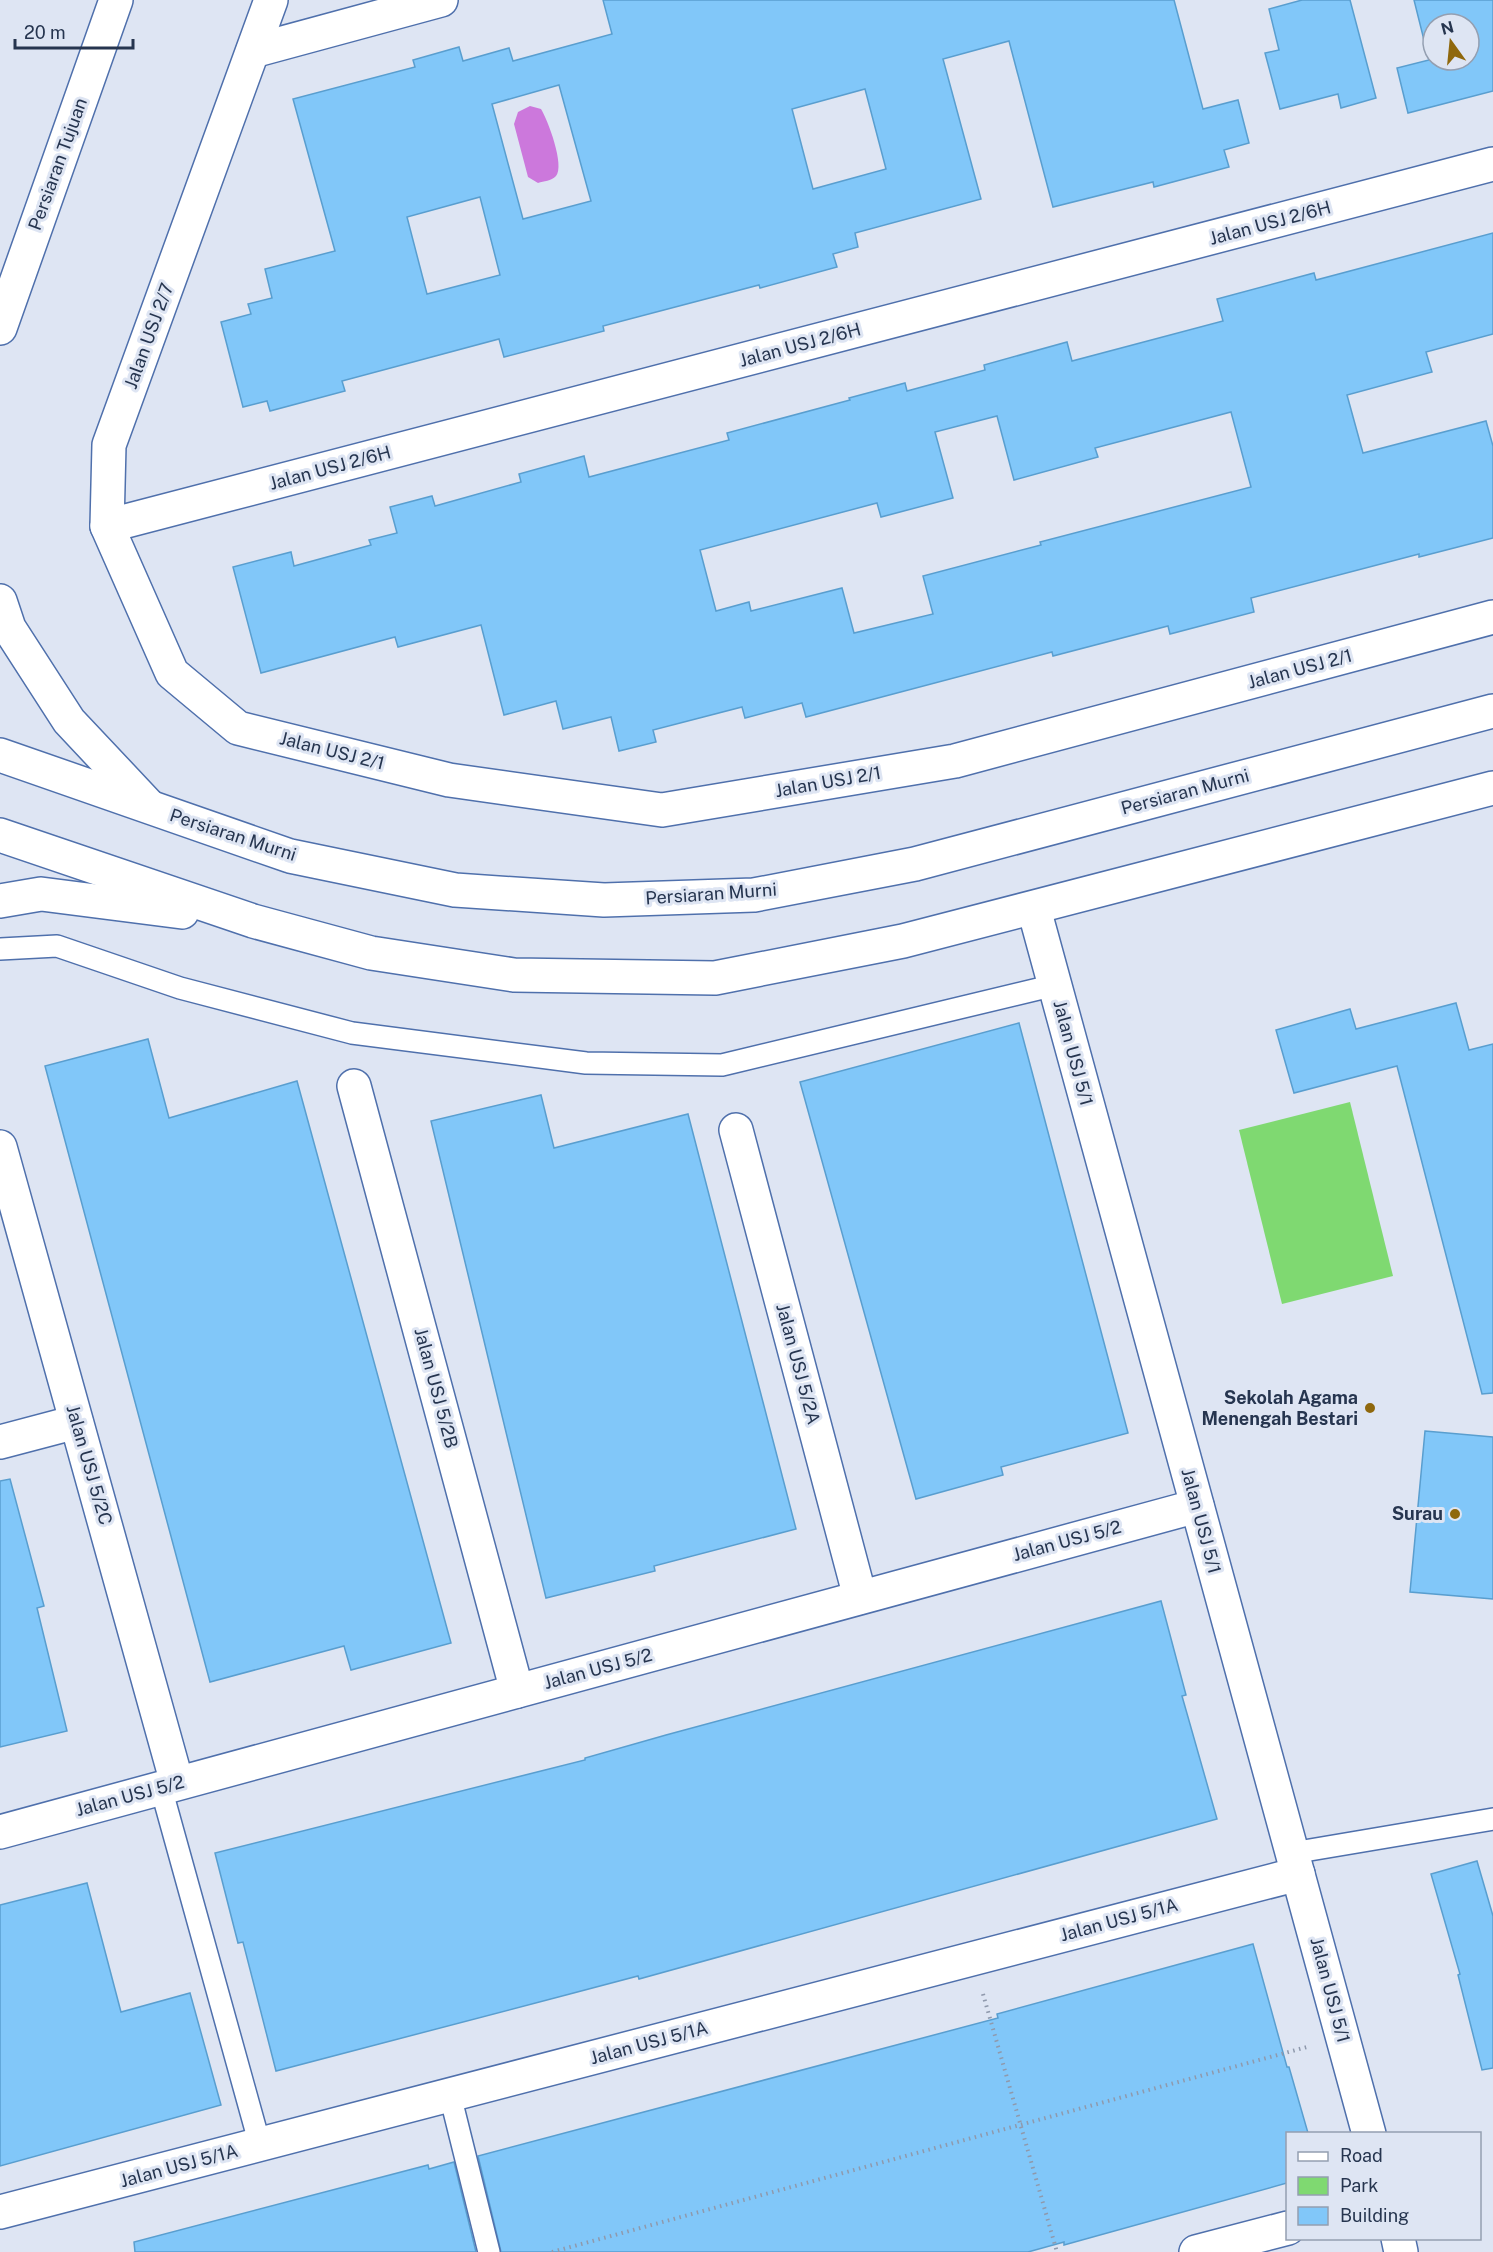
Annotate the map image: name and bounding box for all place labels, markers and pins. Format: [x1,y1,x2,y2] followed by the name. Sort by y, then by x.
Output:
[1202,1387,1358,1429] place label: Sekolah Agama Menengah Bestari
[1363,1401,1377,1415] marker: Sekolah Agama Menengah Bestari
[1392,1503,1443,1524] place label: Surau
[1448,1507,1462,1521] marker: Surau

